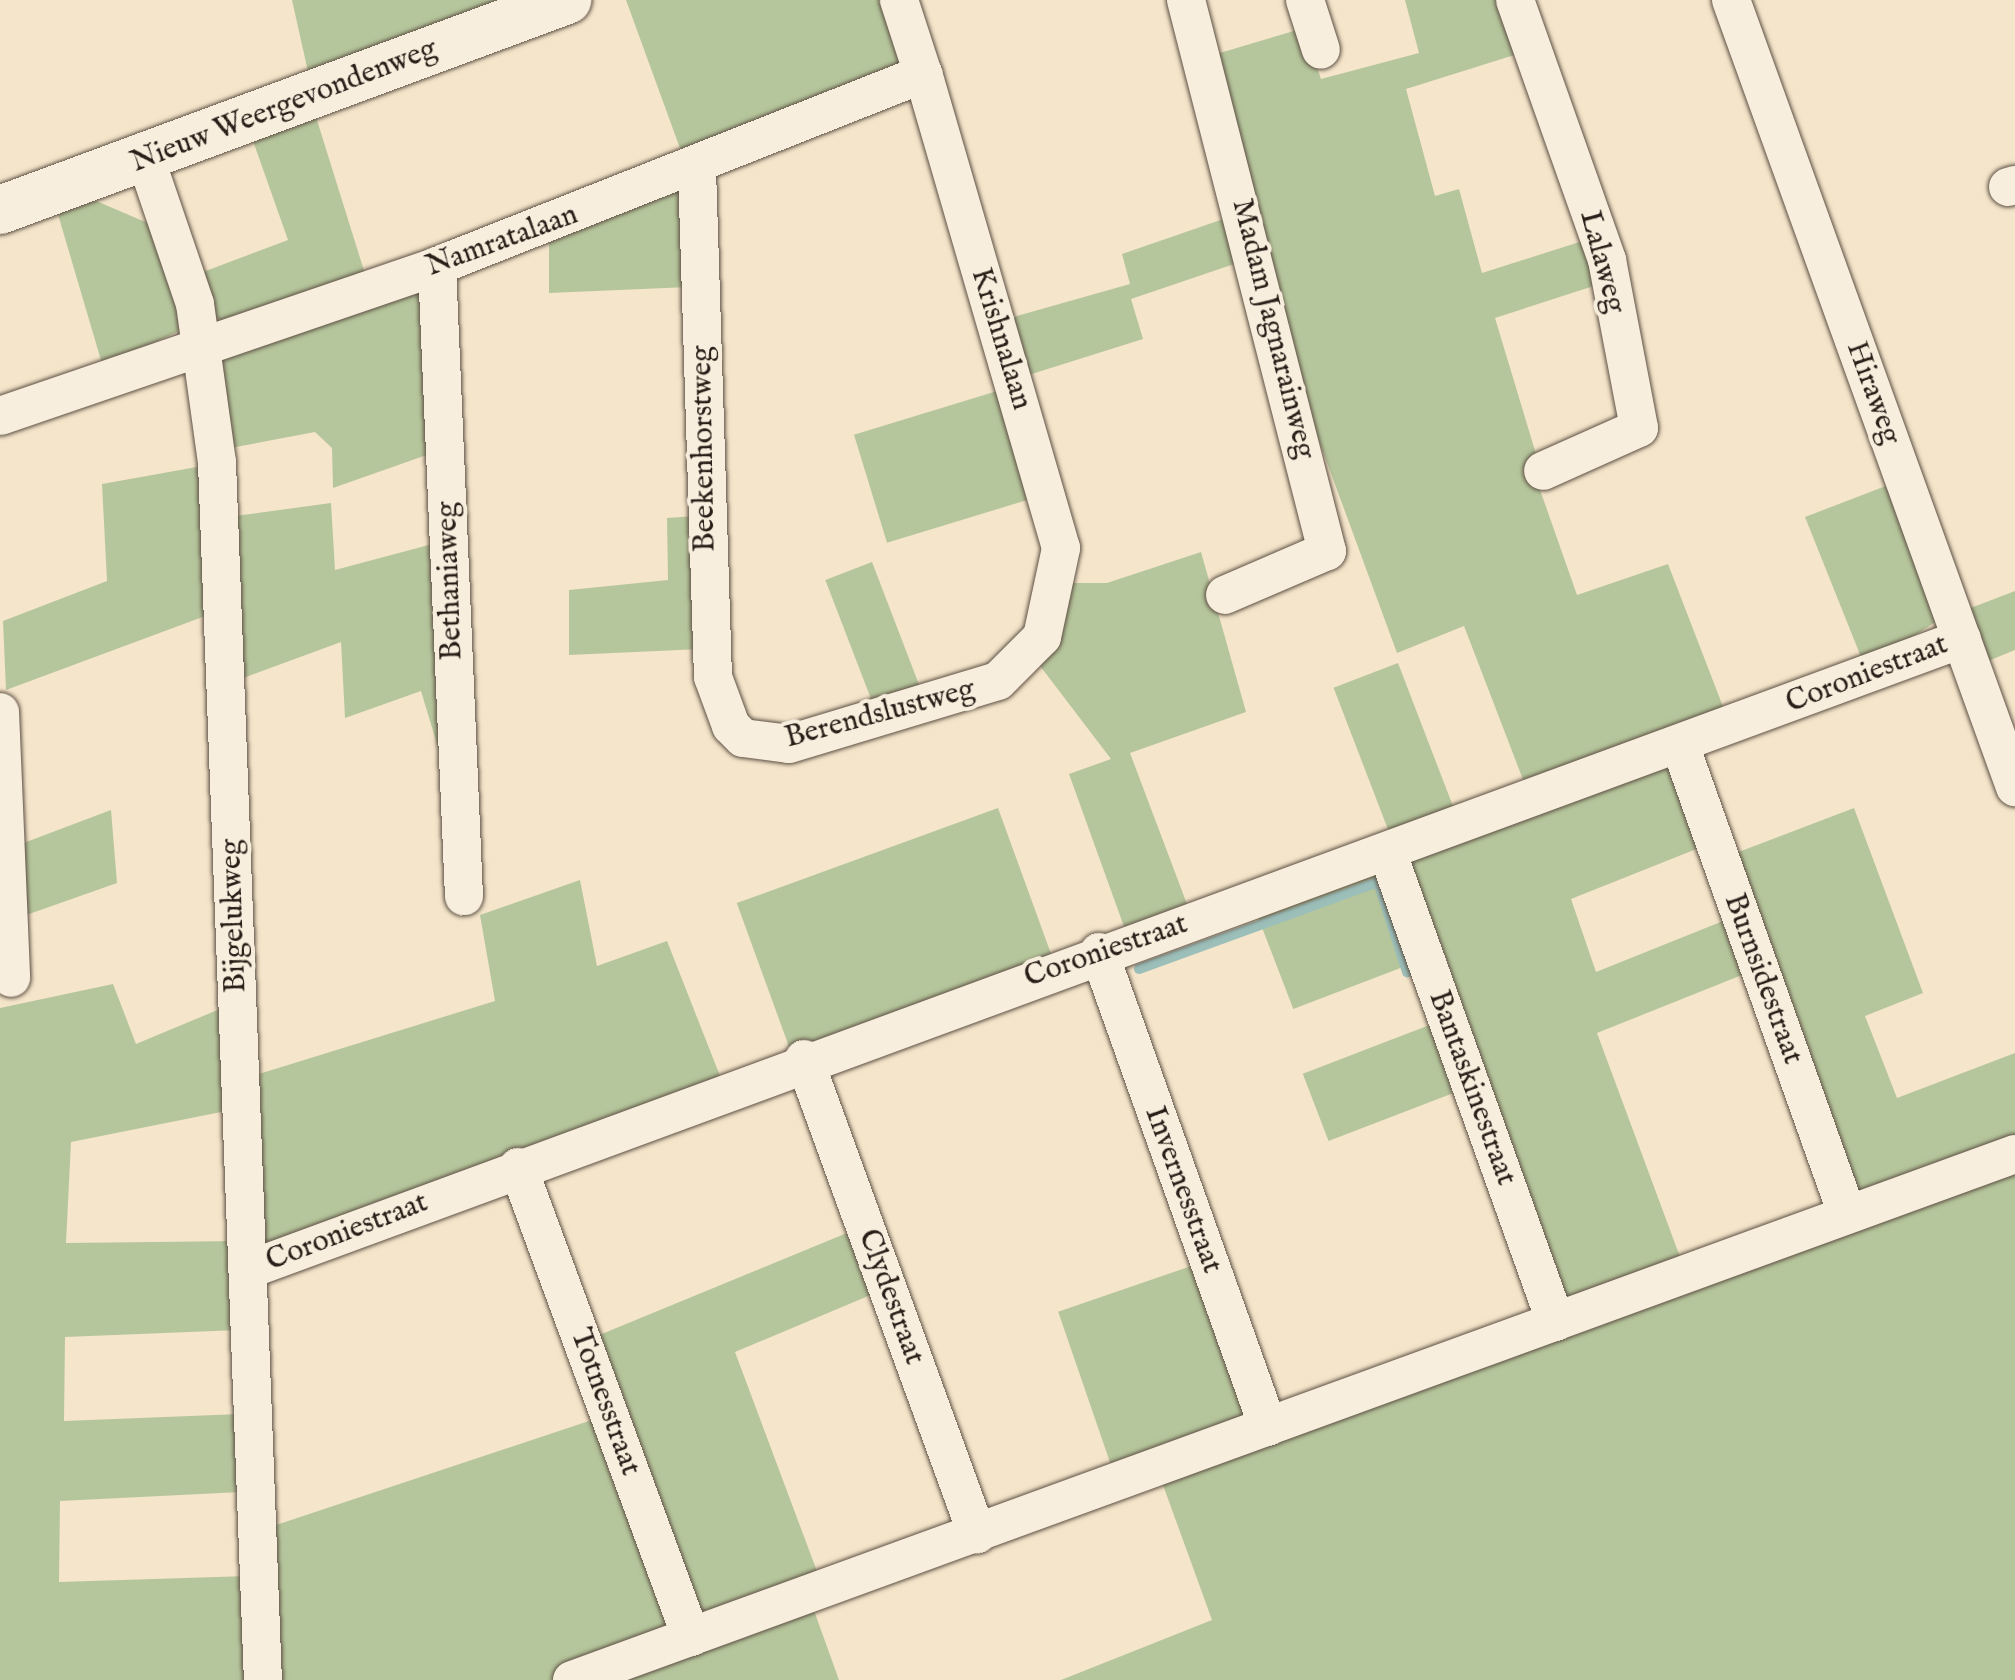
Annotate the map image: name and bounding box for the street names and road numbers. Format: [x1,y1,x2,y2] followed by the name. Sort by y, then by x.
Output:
[126,31,442,181] street label: Nieuw Weergevondenweg
[1223,195,1323,463] street label: Madam Jagnarainweg
[421,197,583,285] street label: Namratalaan
[1571,207,1633,317] street label: Lalaweg
[962,264,1040,414] street label: Krishnalaan
[1838,337,1908,449] street label: Hiraweg
[684,345,724,553] street label: Beekenhorstweg
[429,501,471,661] street label: Bethaniaweg
[1781,627,1953,721] street label: Coroniestraat
[781,671,979,757] street label: Berendslustweg
[213,838,255,994] street label: Bijgelukweg
[1716,889,1810,1069] street label: Burnsidestraat
[1020,906,1192,996] street label: Coroniestraat
[1420,986,1524,1190] street label: Bantaskinestraat
[1136,1102,1230,1278] street label: Invernesstraat
[261,1185,433,1279] street label: Coroniestraat
[850,1224,932,1370] street label: Clydestraat
[562,1323,648,1481] street label: Totnesstraat

